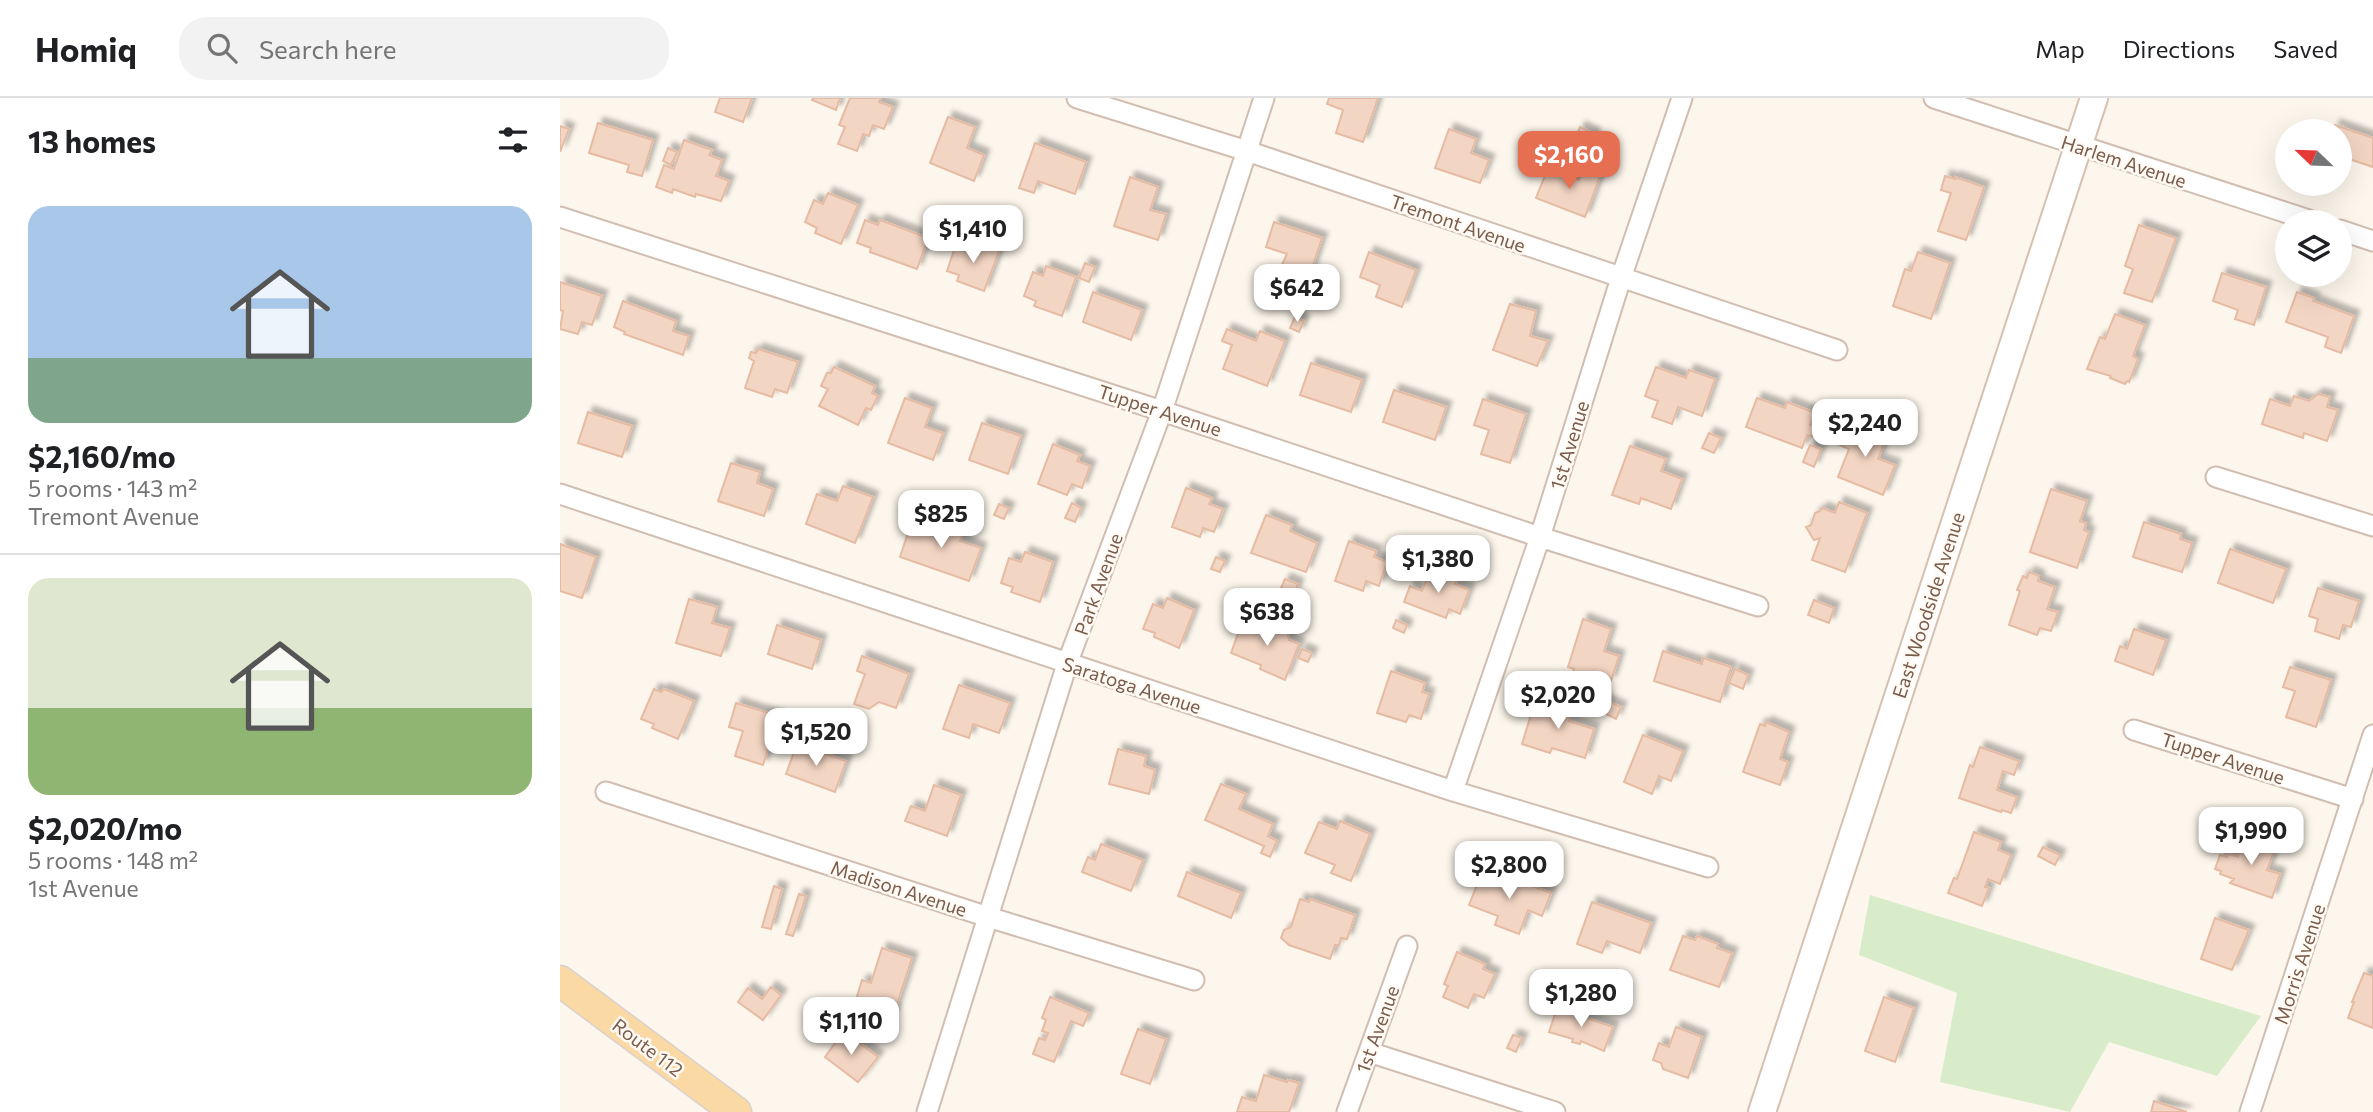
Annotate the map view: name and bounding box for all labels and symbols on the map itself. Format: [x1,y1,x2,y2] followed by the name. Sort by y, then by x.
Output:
[2275,119,2352,196] north arrow
[2059,130,2189,192] street label: Harlem Avenue
[1512,132,1626,191] pin: $2,160
[1387,189,1529,257] street label: Tremont Avenue
[916,206,1030,265] pin: $1,410
[1256,264,1338,324] pin: $642
[1095,379,1225,441] street label: Tupper Avenue
[1545,398,1593,492] street label: 1st Avenue
[1808,400,1922,459] pin: $2,240
[900,490,982,550] pin: $825
[1887,509,1969,701] street label: East Woodside Avenue
[1069,530,1127,638] street label: Park Avenue
[1381,536,1495,595] pin: $1,380
[1226,588,1308,648] pin: $638
[1060,652,1204,718] street label: Saratoga Avenue
[1501,672,1615,731] pin: $2,020
[759,708,873,768] pin: $1,520
[2158,727,2288,789] street label: Tupper Avenue
[2194,808,2308,867] pin: $1,990
[1452,842,1566,901] pin: $2,800
[828,855,970,921] street label: Madison Avenue
[2269,901,2329,1027] street label: Morris Avenue
[1524,970,1638,1029] pin: $1,280
[1351,982,1403,1076] street label: 1st Avenue
[794,998,908,1057] pin: $1,110
[608,1013,688,1081] street label: Route 112

